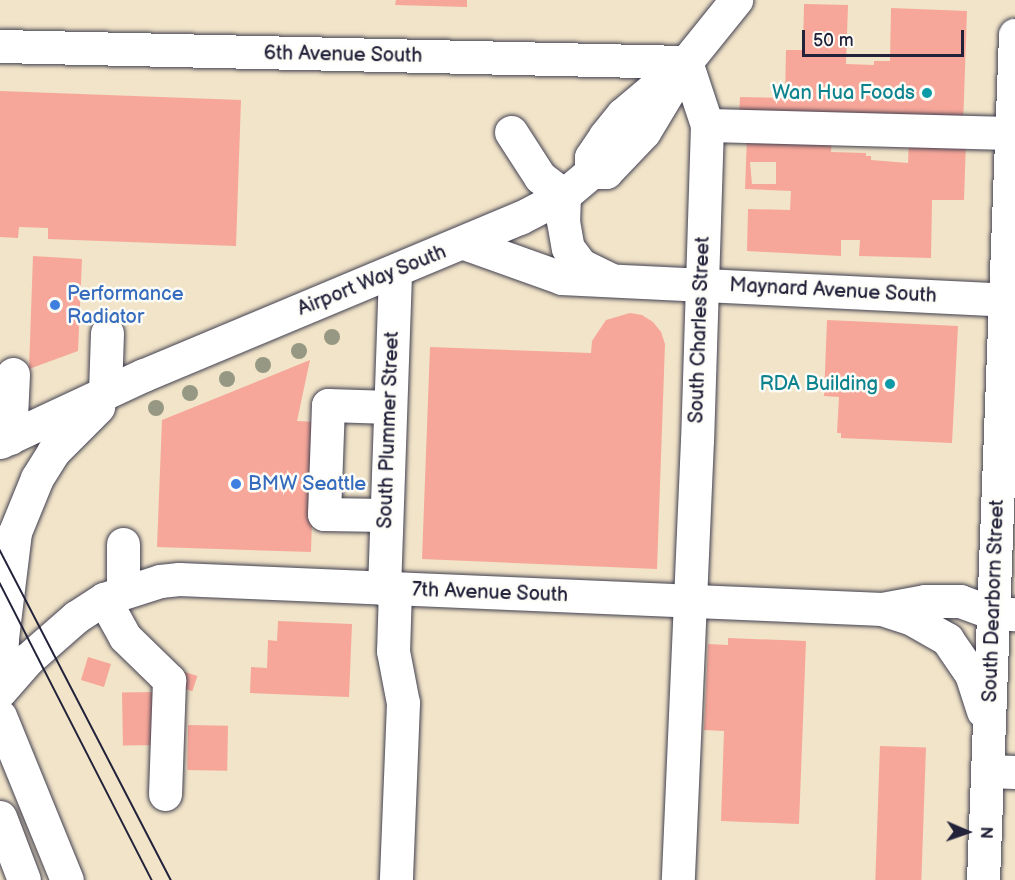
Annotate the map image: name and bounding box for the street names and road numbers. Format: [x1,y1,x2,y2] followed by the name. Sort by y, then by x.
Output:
[263,42,423,68] street label: 6th Avenue South
[685,236,715,424] street label: South Charles Street
[293,240,451,322] street label: Airport Way South
[729,274,937,308] street label: Maynard Avenue South
[374,331,404,529] street label: South Plummer Street
[978,499,1010,703] street label: South Dearborn Street
[411,578,569,608] street label: 7th Avenue South

